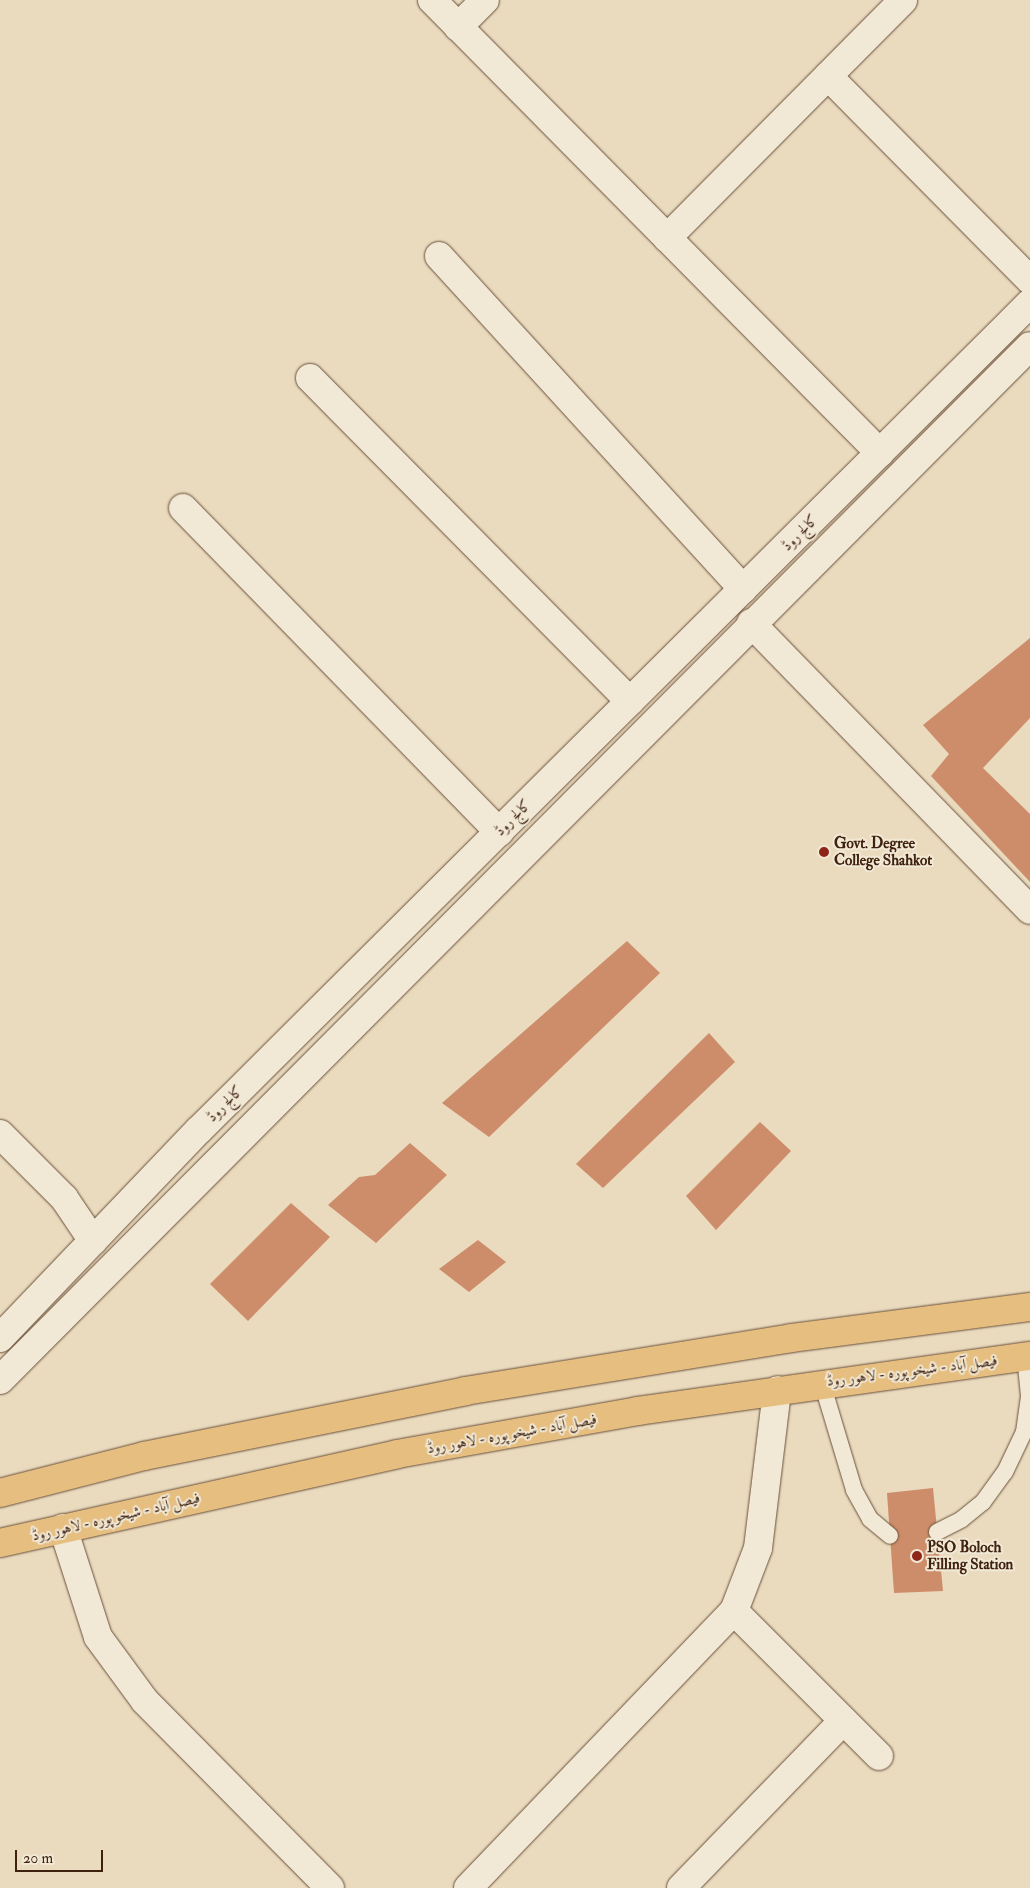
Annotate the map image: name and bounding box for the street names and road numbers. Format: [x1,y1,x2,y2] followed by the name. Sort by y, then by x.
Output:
[778,511,822,555] street label: کالج روڈ
[491,796,535,840] street label: کالج روڈ
[203,1082,247,1126] street label: کالج روڈ
[826,1352,998,1390] street label: فیصل آباد - شیخو پورہ - لاہور روڈ
[426,1410,598,1458] street label: فیصل آباد - شیخو پورہ - لاہور روڈ
[30,1489,202,1545] street label: فیصل آباد - شیخو پورہ - لاہور روڈ

